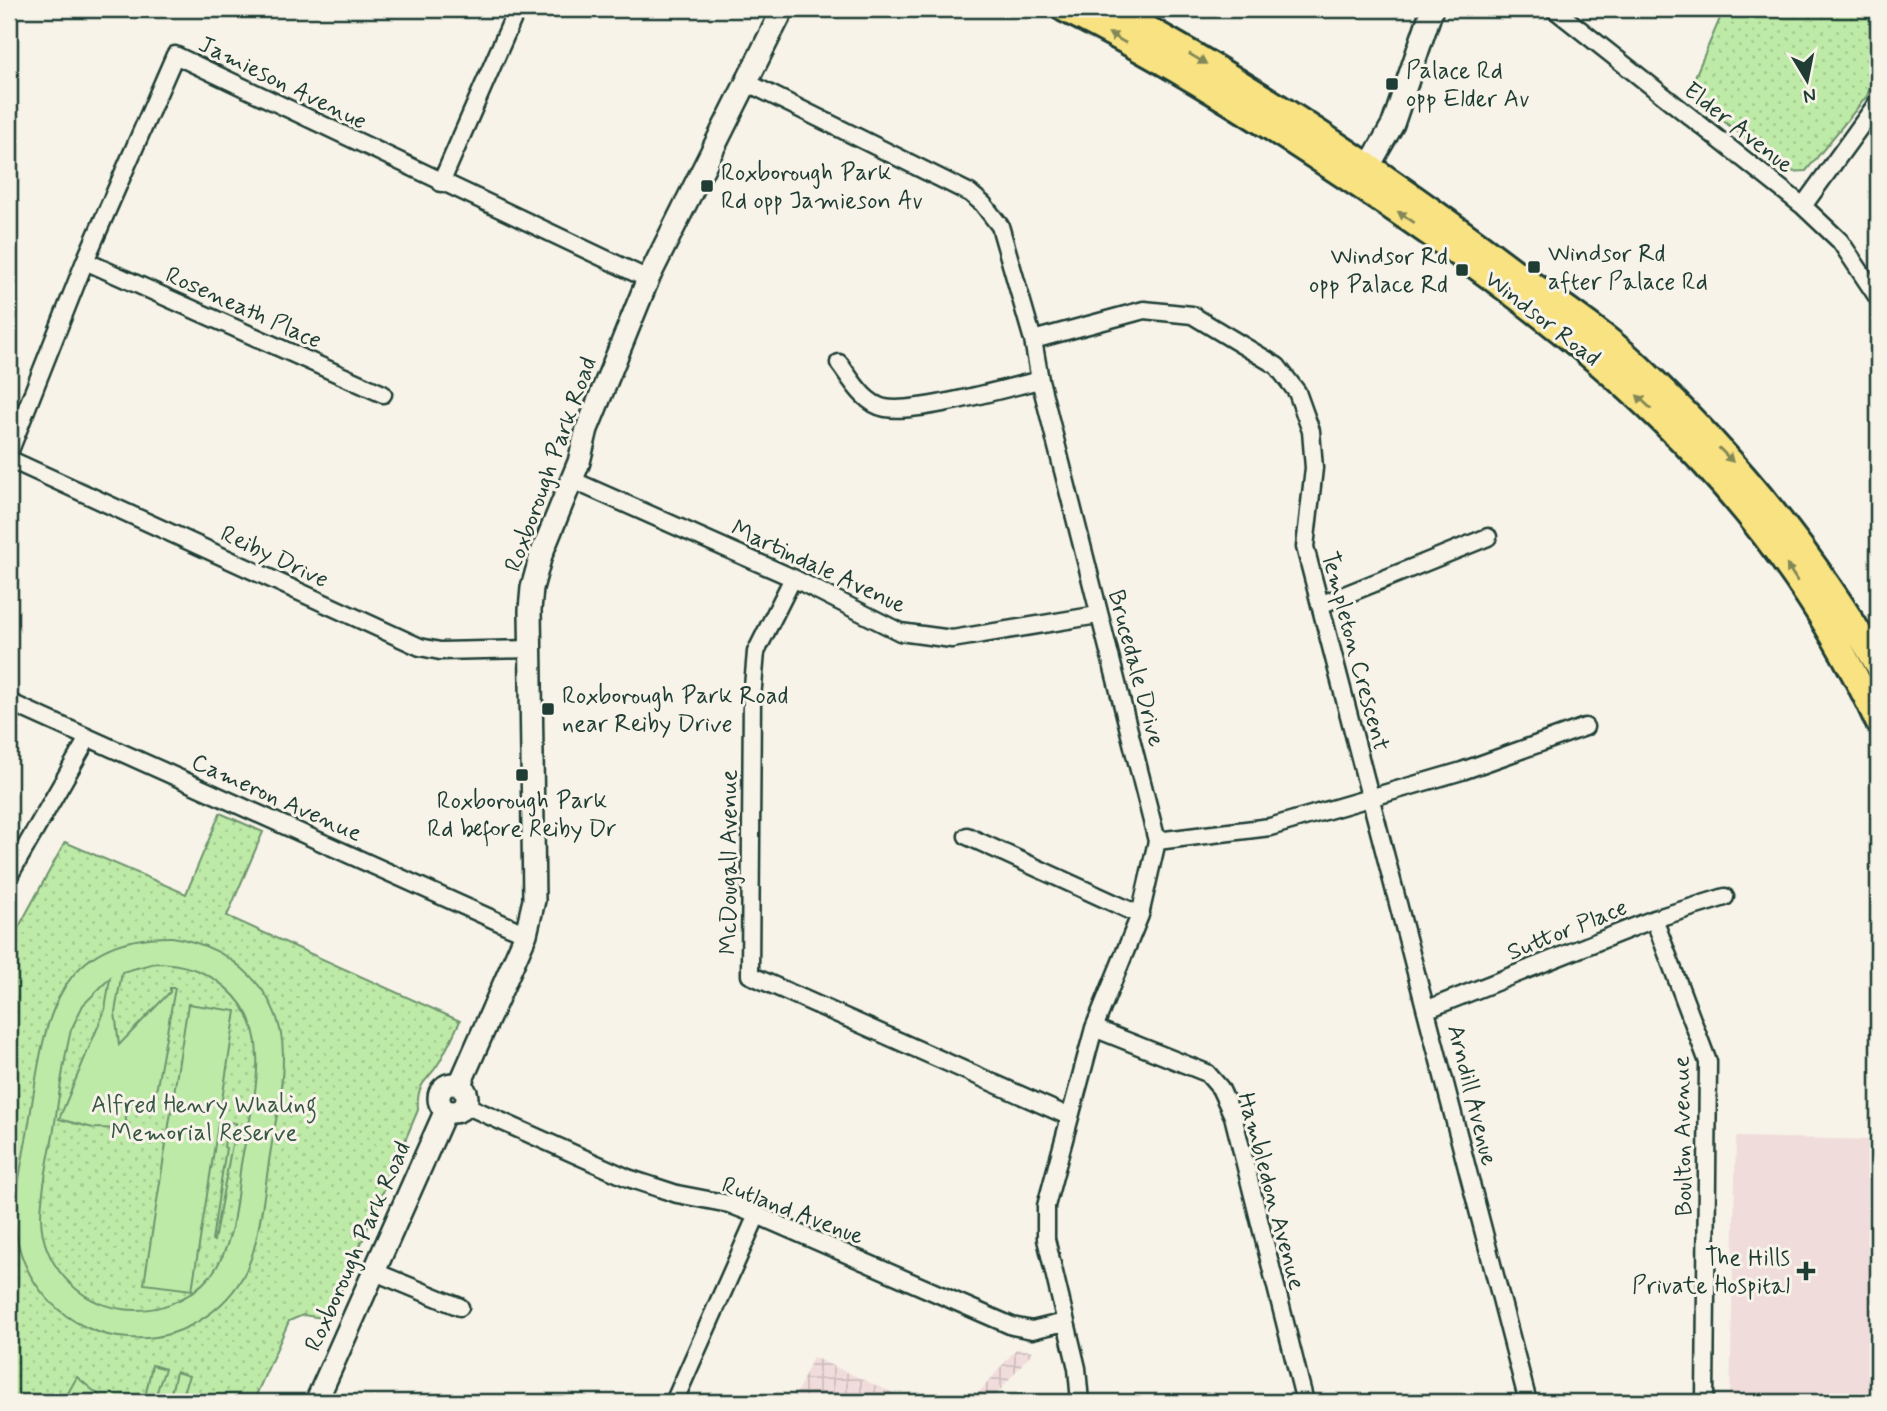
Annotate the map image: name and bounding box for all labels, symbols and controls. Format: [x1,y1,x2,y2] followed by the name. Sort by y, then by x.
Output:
[193,29,372,137] street label: Jamieson Avenue
[1107,32,1126,44] one-way arrow
[1772,46,1842,116] north arrow
[1189,52,1208,65] one-way arrow
[1406,56,1529,115] place label: Palace Rd opp Elder Av
[1677,75,1800,181] street label: Elder Avenue
[1384,76,1400,92] marker: Palace Rd opp Elder Av
[1801,82,1818,109] text: N
[721,158,923,217] place label: Roxborough Park Rd opp Jamieson Av
[699,178,715,194] marker: Roxborough Park Rd opp Jamieson Av
[1397,211,1416,224] one-way arrow
[1548,239,1708,298] place label: Windsor Rd after Palace Rd
[1309,242,1448,301] place label: Windsor Rd opp Palace Rd
[1526,259,1542,275] marker: Windsor Rd after Palace Rd
[160,260,326,357] street label: Roseneath Place
[1454,262,1470,278] marker: Windsor Rd opp Palace Rd
[1478,264,1606,374] street label: Windsor Road
[498,353,605,576] street label: Roxborough Park Road
[1636,394,1653,410] one-way arrow
[1718,447,1734,463] one-way arrow
[726,513,911,621] street label: Martindale Avenue
[215,519,333,596] street label: Reiby Drive
[1313,548,1396,754] street label: Templeton Crescent
[1786,563,1799,583] one-way arrow
[1100,587,1171,750] street label: Brucedale Drive
[562,681,788,740] place label: Roxborough Park Road near Reiby Drive
[540,701,556,717] marker: Roxborough Park Road near Reiby Drive
[186,747,367,850] street label: Cameron Avenue
[514,767,530,783] marker: Roxborough Park Rd before Reiby Dr
[714,769,745,955] street label: McDougall Avenue
[427,786,617,847] place label: Roxborough Park Rd before Reiby Dr
[1503,892,1632,969] street label: Suttor Place
[1439,1022,1504,1169] street label: Arndill Avenue
[1667,1055,1700,1216] street label: Boulton Avenue
[1229,1089,1312,1294] street label: Hambledon Avenue
[91,1090,317,1149] park label: Alfred Henry Whaling Memorial Reserve
[298,1137,419,1356] street label: Roxborough Park Road
[717,1170,868,1253] street label: Rutland Avenue
[1632,1243,1790,1302] place label: The Hills Private Hospital
[1796,1261,1816,1281] marker: The Hills Private Hospital

